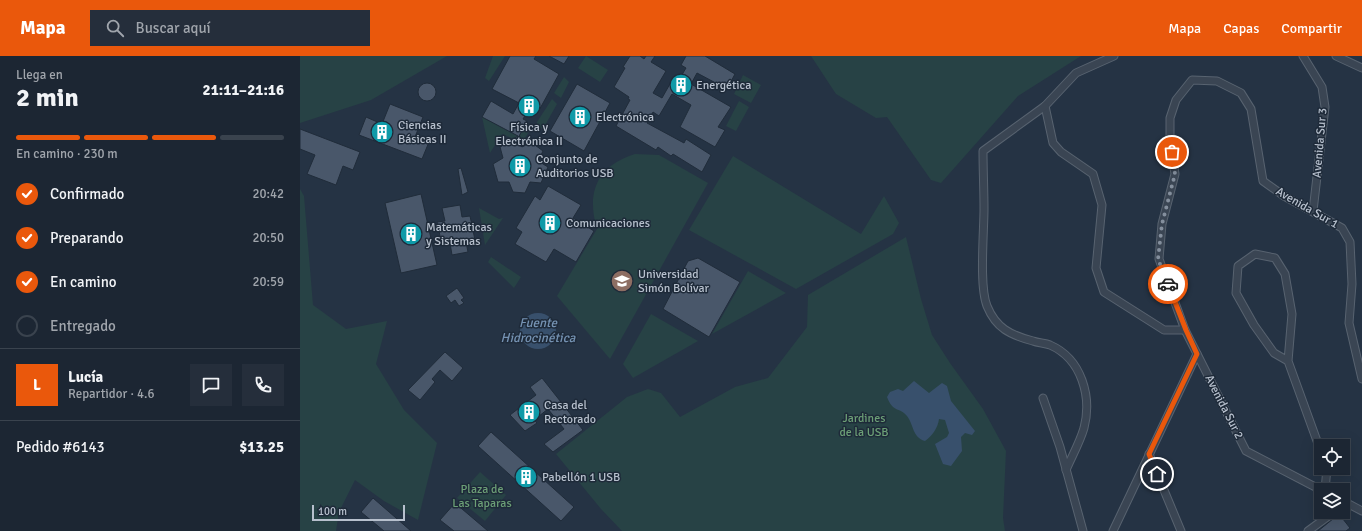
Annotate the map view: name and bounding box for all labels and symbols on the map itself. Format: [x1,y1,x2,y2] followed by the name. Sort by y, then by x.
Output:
[668,72,694,98] building icon: Energética
[696,78,751,93] place label: Energética
[516,93,542,119] building icon: Física y Electrónica II
[567,104,593,130] building icon: Electrónica
[1309,107,1331,179] street label: Avenida Sur 3
[596,110,654,125] place label: Electrónica
[398,118,447,147] place label: Ciencias Básicas II
[369,119,395,145] building icon: Ciencias Básicas II
[495,120,563,149] place label: Física y Electrónica II
[1155,135,1189,169] pin
[536,152,614,181] place label: Conjunto de Auditorios USB
[507,153,533,179] building icon: Conjunto de Auditorios USB
[1273,184,1341,232] street label: Avenida Sur 1
[537,210,563,236] building icon: Comunicaciones
[566,216,650,231] place label: Comunicaciones
[426,220,492,249] place label: Matemáticas y Sistemas
[398,221,424,247] building icon: Matemáticas y Sistemas
[1148,264,1188,304] courier
[638,267,710,296] place label: Universidad Simón Bolívar
[609,268,635,294] school or university icon: Universidad Simón Bolívar
[501,315,576,346] water label: Fuente Hidrocinética
[1201,372,1247,442] street label: Avenida Sur 2
[544,398,596,427] place label: Casa del Rectorado
[516,399,542,425] building icon: Casa del Rectorado
[839,411,889,440] park label: Jardines de la USB
[1140,457,1174,491] pin
[513,464,539,490] building icon: Pabellón 1 USB
[542,470,620,485] place label: Pabellón 1 USB
[452,482,512,511] park label: Plaza de Las Taparas
[312,503,405,522] scale bar

